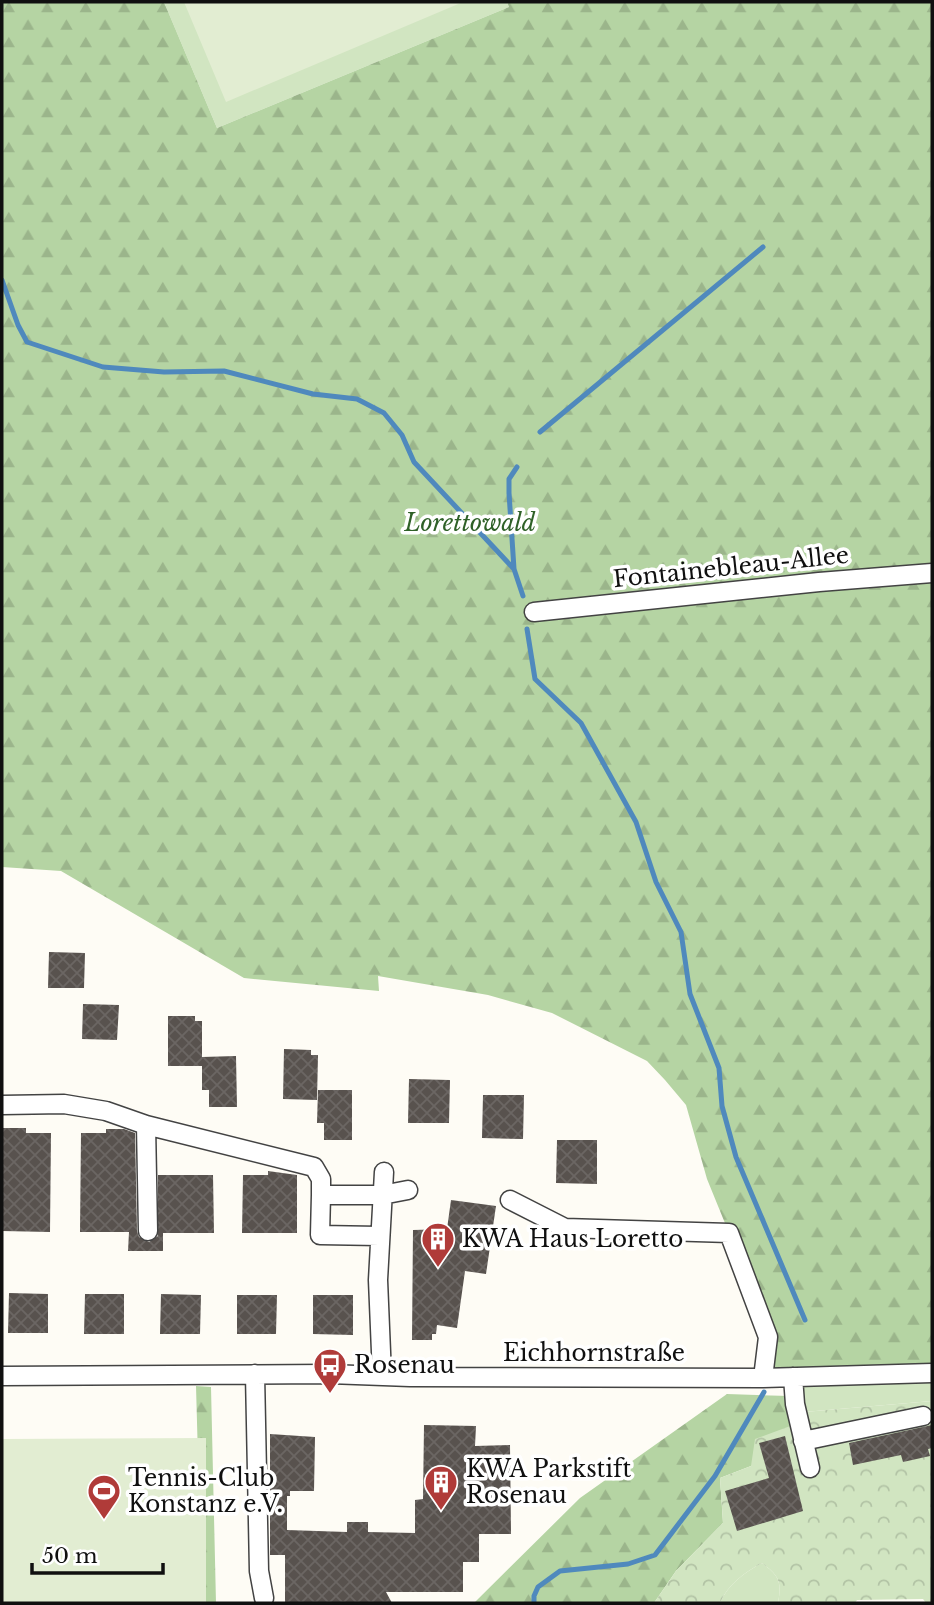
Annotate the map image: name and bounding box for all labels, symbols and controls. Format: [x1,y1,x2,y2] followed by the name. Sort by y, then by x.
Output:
[403,509,536,537] park label: Lorettowald
[612,541,850,593] street label: Fontainebleau-Allee
[419,1220,457,1269] building icon: KWA Haus Loretto
[462,1225,683,1253] place label: KWA Haus Loretto
[503,1339,685,1367] street label: Eichhornstraße
[311,1346,349,1395] bus stop icon: Rosenau
[354,1351,455,1379] place label: Rosenau
[466,1455,632,1509] place label: KWA Parkstift Rosenau
[422,1463,460,1512] building icon: KWA Parkstift Rosenau
[128,1464,283,1518] place label: Tennis-Club Konstanz e.V.
[85,1472,123,1521] sports icon: Tennis-Club Konstanz e.V.
[32,1532,163,1576] scale bar
[42,1543,98,1569] text: 50 m

